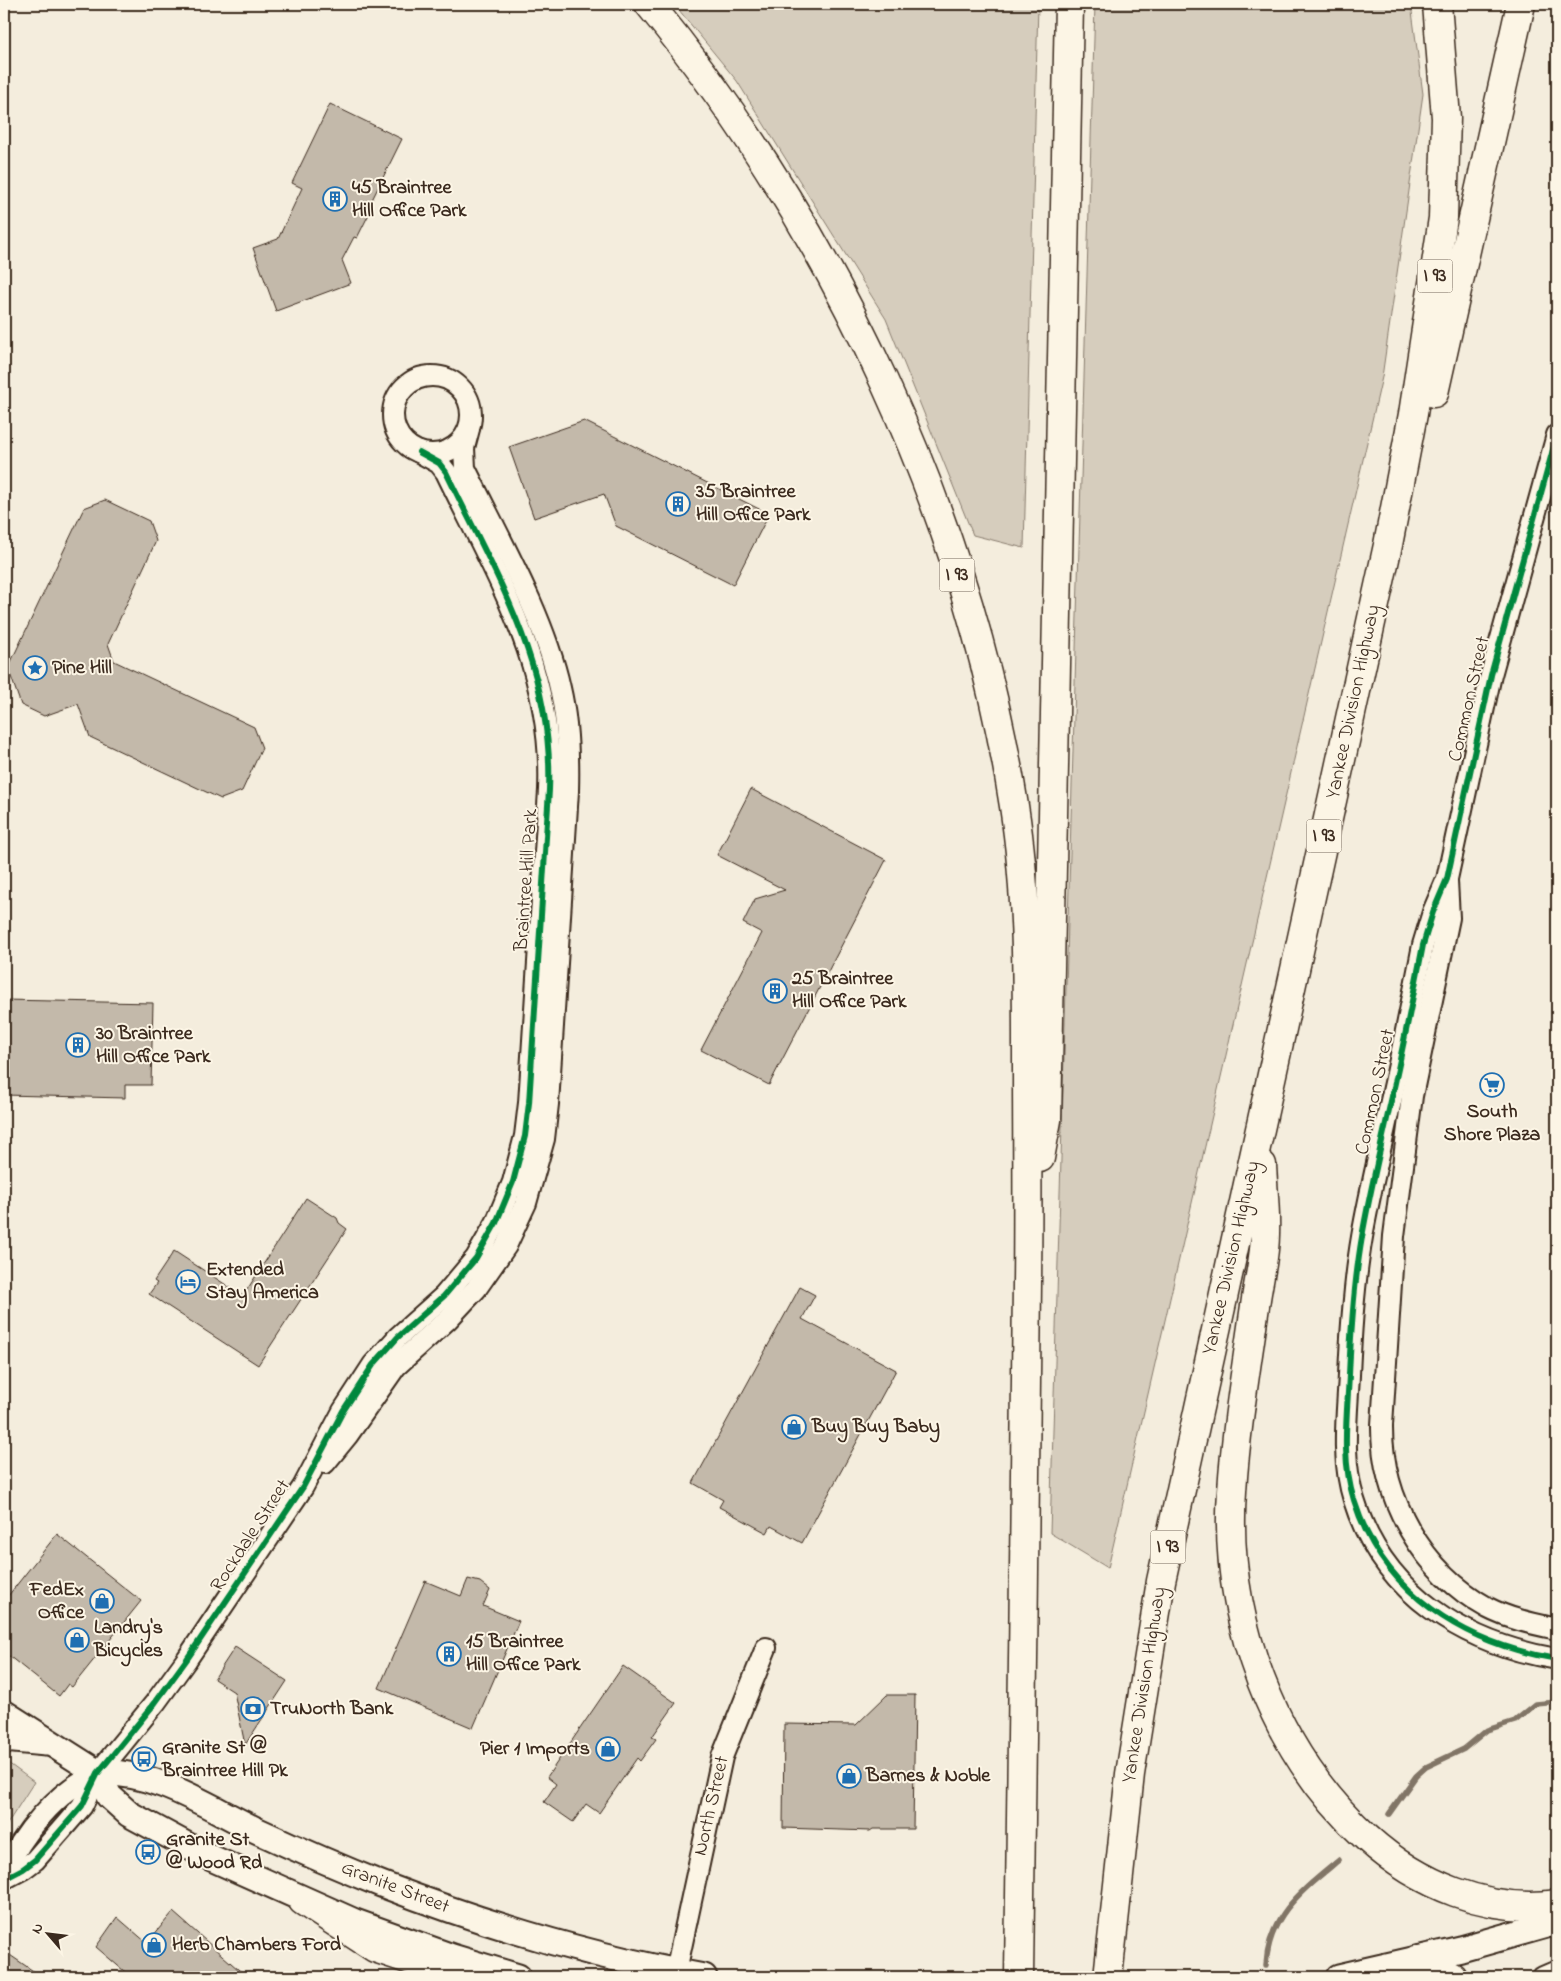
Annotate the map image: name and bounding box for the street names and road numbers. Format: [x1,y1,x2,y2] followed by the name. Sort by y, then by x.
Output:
[1418,260,1452,292] road number: I 93
[940,558,974,592] road number: I 93
[1319,602,1390,802] street label: Yankee Division Highway
[1441,633,1499,765] street label: Common Street
[507,808,546,953] street label: Braintree Hill Park
[1306,819,1342,852] road number: I 93
[1349,1026,1404,1158] street label: Common Street
[1196,1158,1269,1358] street label: Yankee Division Highway
[204,1474,298,1598] street label: Rockdale Street
[1150,1530,1186,1564] road number: I 93
[1115,1585,1176,1785] street label: Yankee Division Highway
[686,1753,738,1859] street label: North Street
[337,1854,454,1922] street label: Granite Street

